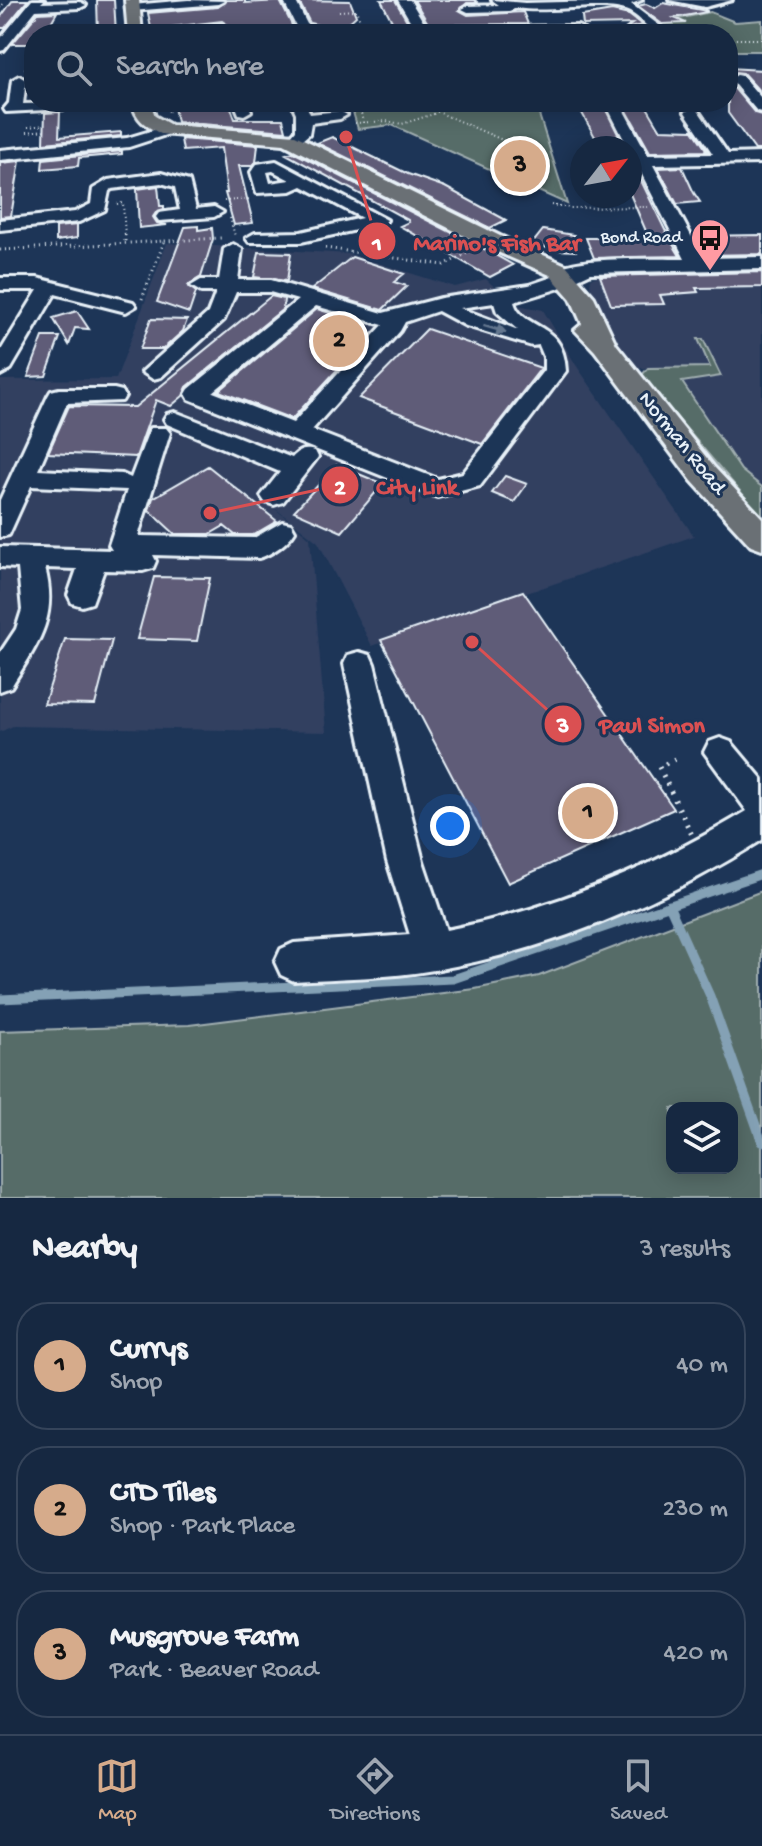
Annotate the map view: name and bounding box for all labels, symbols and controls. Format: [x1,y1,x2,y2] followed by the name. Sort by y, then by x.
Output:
[24,24,738,112] search box
[52,46,96,90] icon: search
[116,51,264,86] text: Search here
[494,136,546,196] pin: 3
[570,136,642,208] north arrow
[357,217,597,265] callout: Marino's Fish Bar
[689,217,731,272] bus stop icon: Bond Road
[600,228,683,249] place label: Bond Road
[371,231,382,260] text: 1
[413,231,583,260] text: Marino's Fish Bar
[313,311,365,371] pin: 2
[483,323,507,335] one-way arrow
[632,387,732,502] street label: Norman Road
[320,461,473,509] callout: City Link
[334,475,346,504] text: 2
[376,475,461,504] text: City Link
[543,700,721,748] callout: Paul Simon
[556,713,569,742] text: 3
[597,713,706,742] text: Paul Simon
[562,783,614,843] pin: 1
[430,806,470,846] your location
[666,1102,738,1174] map controls
[666,1102,738,1174] button: layers
[32,1230,137,1270] text: Nearby
[640,1235,730,1266] text: 3 results
[110,1333,187,1368] text: Currys
[55,1351,65,1382] text: 1
[676,1351,728,1382] text: 40 m
[110,1368,162,1399] text: Shop
[110,1477,216,1512] text: CTD Tiles
[54,1495,66,1526] text: 2
[662,1495,728,1526] text: 230 m
[110,1512,295,1543] text: Shop · Park Place
[110,1621,299,1656] text: Musgrove Farm
[53,1639,67,1670] text: 3
[664,1639,728,1670] text: 420 m
[110,1656,318,1687] text: Park · Beaver Road
[95,1754,139,1828] tab: Map
[330,1754,420,1828] tab: Directions
[610,1754,667,1828] tab: Saved

